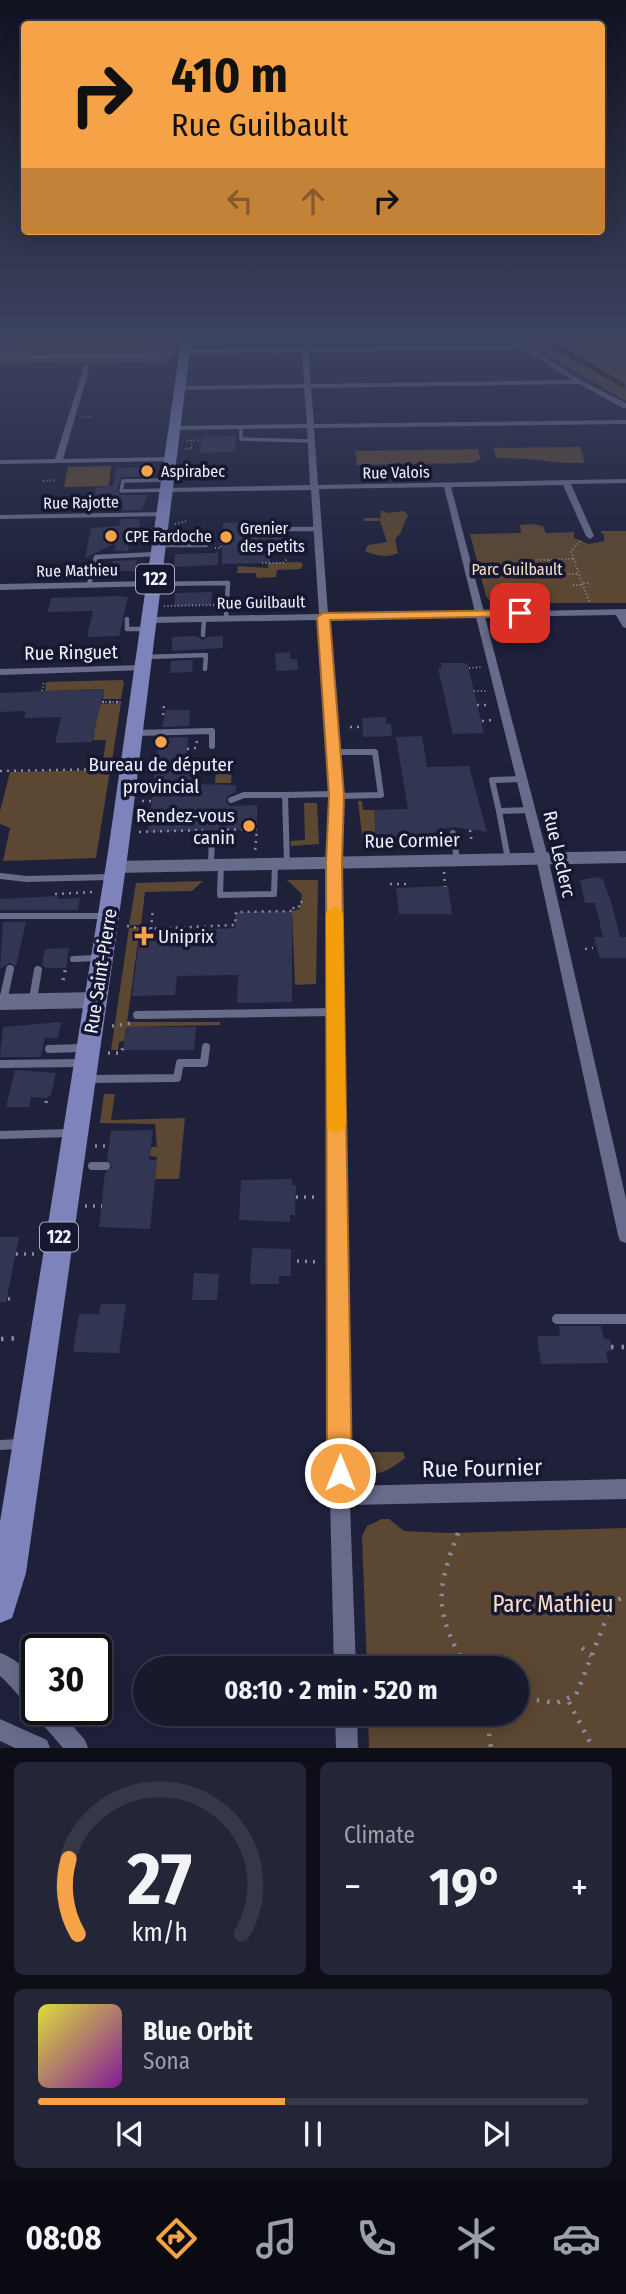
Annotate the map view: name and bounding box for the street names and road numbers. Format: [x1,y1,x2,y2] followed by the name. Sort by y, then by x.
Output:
[362,462,430,483] street label: Rue Valois
[43,492,119,513] street label: Rue Rajotte
[36,560,118,581] street label: Rue Mathieu
[136,564,174,594] road number: 122
[217,592,306,613] street label: Rue Guilbault
[24,640,119,665] street label: Rue Ringuet
[538,809,581,900] street label: Rue Leclerc
[364,828,460,853] street label: Rue Cormier
[79,907,122,1035] street label: Rue Saint-Pierre
[40,1222,78,1252] road number: 122
[422,1453,542,1483] street label: Rue Fournier

